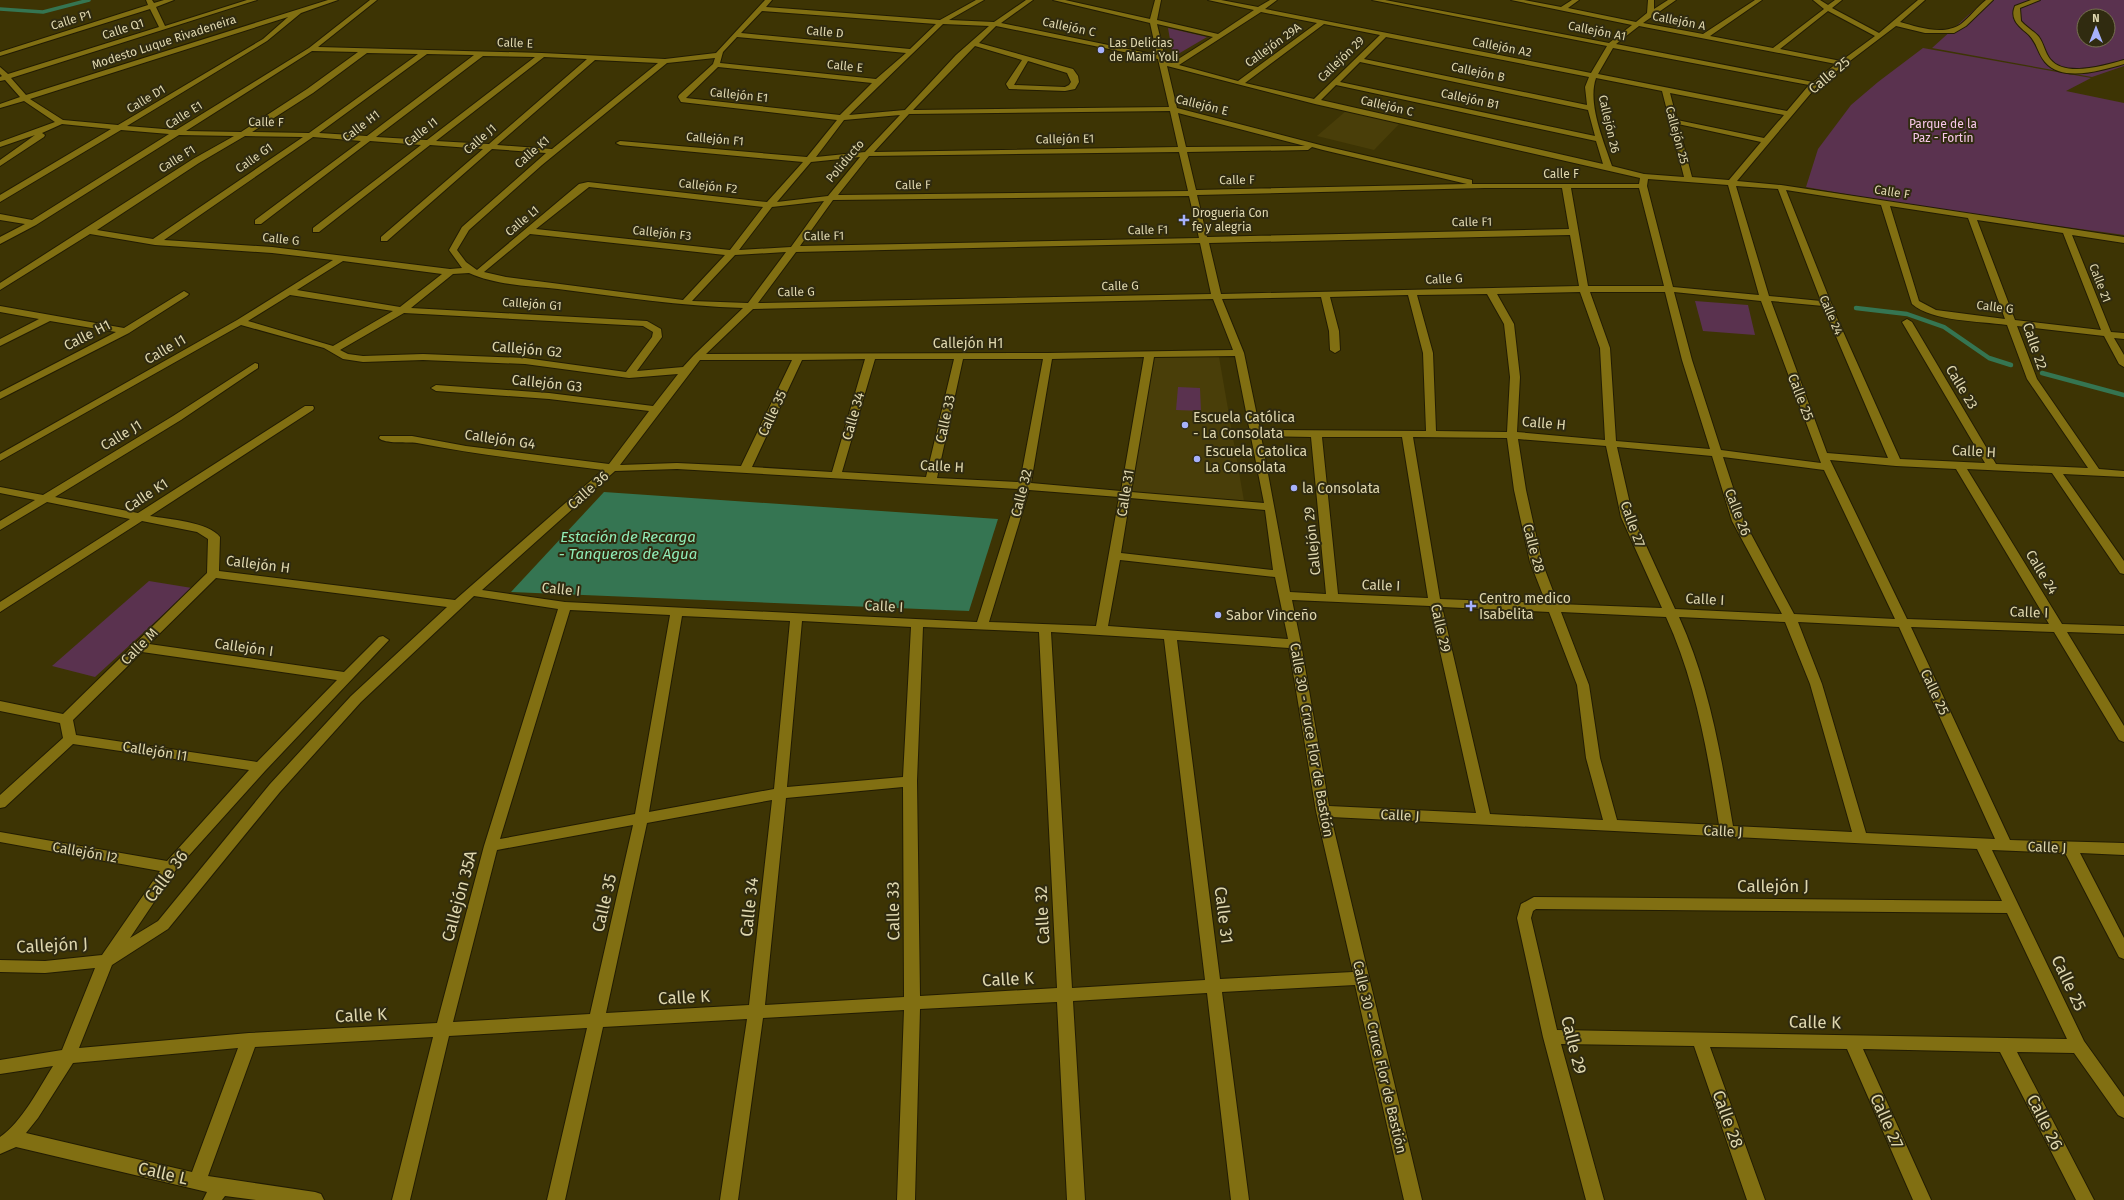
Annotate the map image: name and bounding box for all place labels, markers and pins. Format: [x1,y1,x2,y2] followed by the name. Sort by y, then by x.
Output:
[1109,36,1178,64] place label: Las Delicias de Mami Yoli
[1096,45,1106,55] marker: Las Delicias de Mami Yoli
[1192,206,1269,234] place label: Drogueria Con fe y alegria
[1179,215,1189,225] marker: Drogueria Con fe y alegria
[1193,409,1295,442] place label: Escuela Católica - La Consolata
[1180,420,1190,430] marker: Escuela Católica - La Consolata
[1205,443,1307,476] place label: Escuela Catolica La Consolata
[1192,454,1202,464] marker: Escuela Catolica La Consolata
[1302,480,1380,497] place label: la Consolata
[1289,483,1299,493] marker: la Consolata
[1479,590,1571,623] place label: Centro medico Isabelita
[1466,601,1476,611] marker: Centro medico Isabelita
[1226,607,1317,624] place label: Sabor Vinceño
[1213,610,1223,620] marker: Sabor Vinceño

